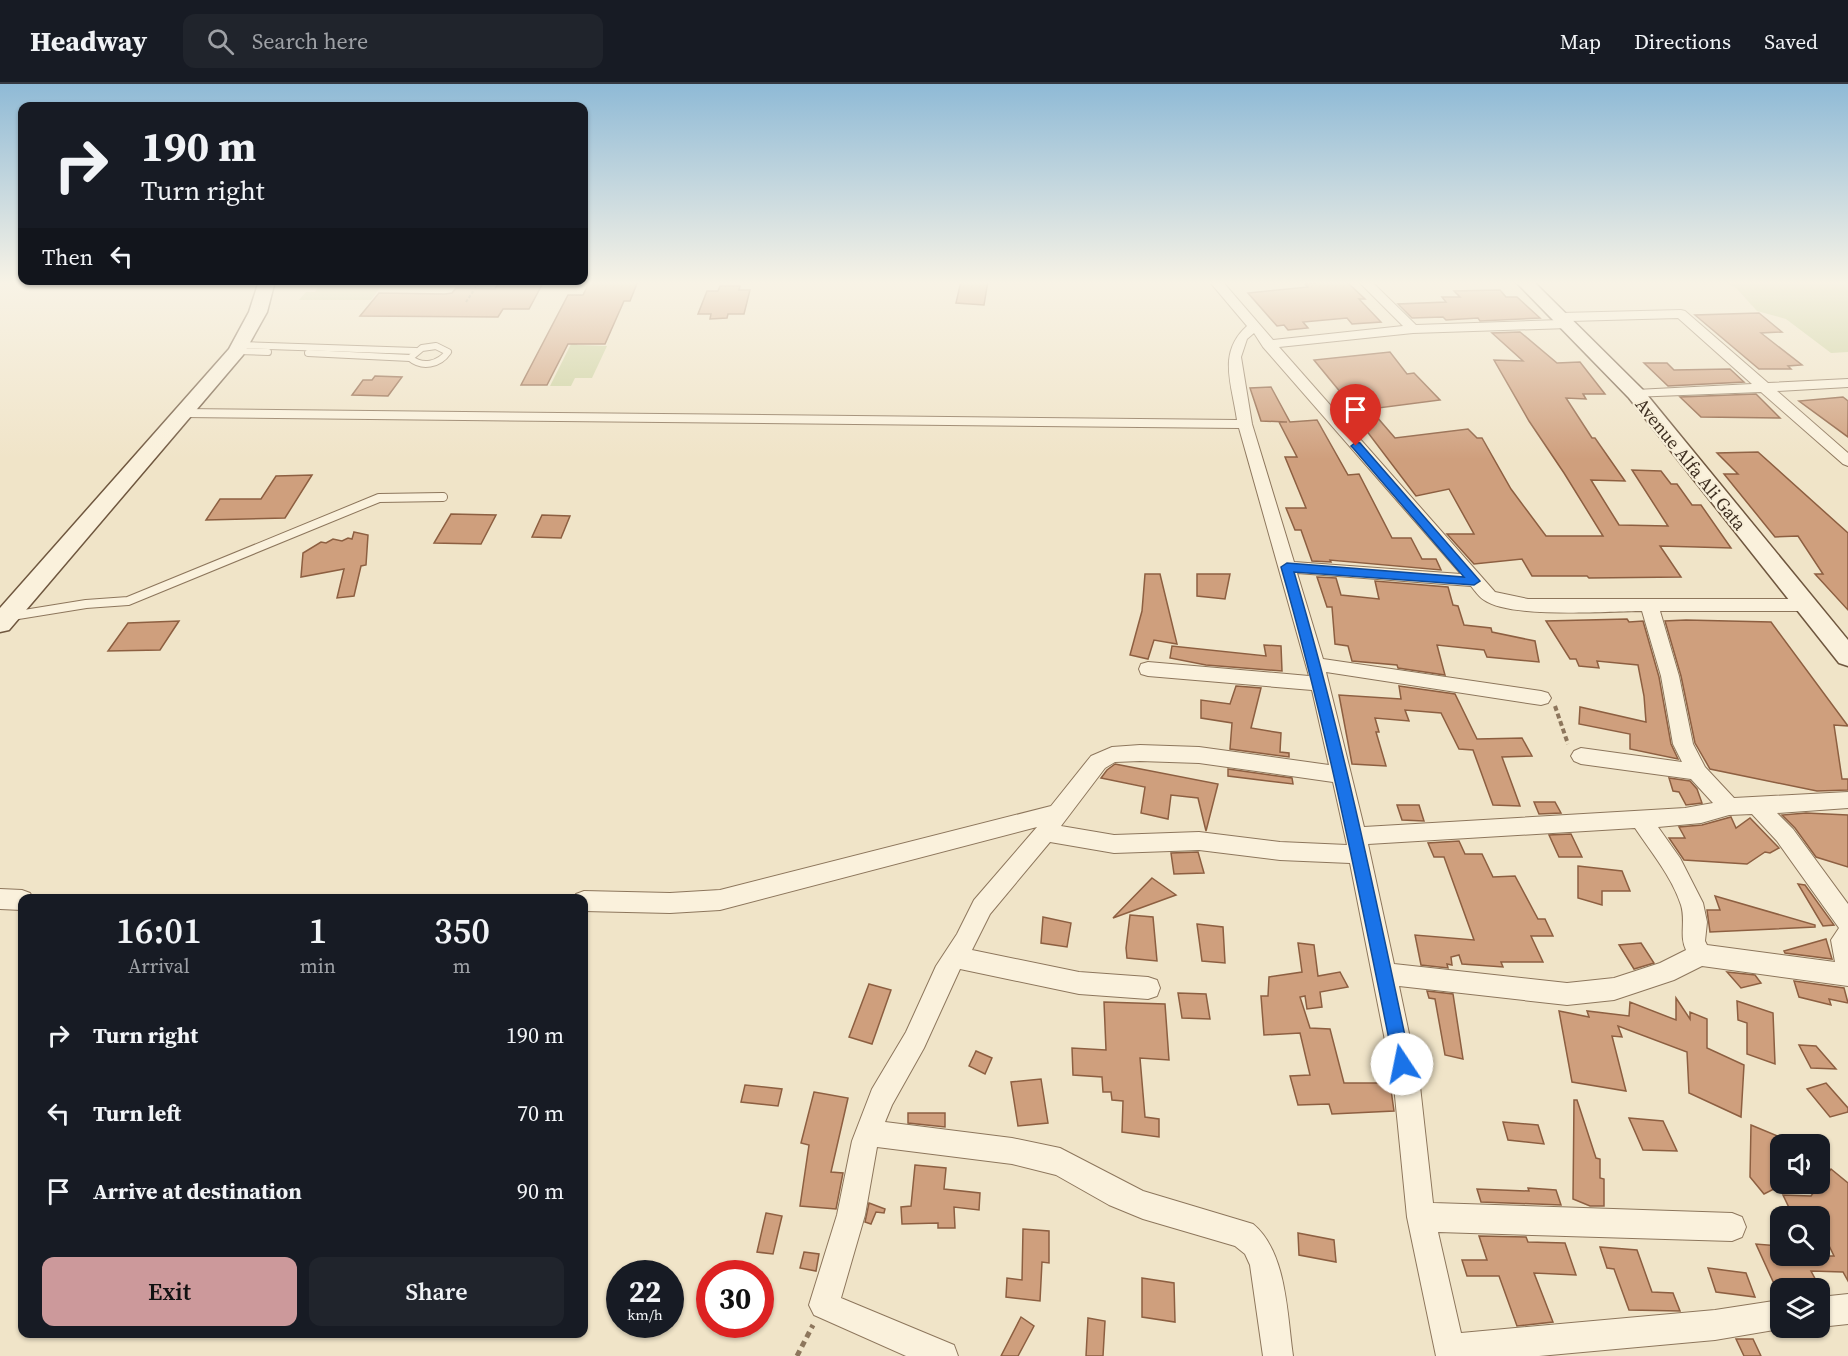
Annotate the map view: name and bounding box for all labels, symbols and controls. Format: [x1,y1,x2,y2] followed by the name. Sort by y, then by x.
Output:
[183,14,603,68] search box
[30,22,147,60] text: Headway
[204,25,237,58] icon: search
[252,26,368,56] text: Search here
[1560,27,1601,56] text: Map
[1634,27,1731,56] text: Directions
[1764,27,1818,56] text: Saved
[141,117,256,175] text: 190 m
[42,126,120,204] icon: right
[141,172,265,209] text: Turn right
[105,240,138,273] icon: left
[42,242,93,272] text: Then
[1330,384,1381,446] pin
[1339,393,1372,426] icon: arrive
[1630,393,1753,536] street label: Avenue Alfa Ali Gata
[116,906,202,955] text: 16:01
[308,906,327,955] text: 1
[434,906,490,955] text: 350
[128,952,190,980] text: Arrival
[300,952,336,980] text: min
[453,952,471,980] text: m
[42,1019,75,1052] icon: right
[93,1020,198,1050] text: Turn right
[506,1020,564,1050] text: 190 m
[1370,1032,1434,1096] position arrow
[42,1097,75,1130] icon: left
[93,1098,181,1128] text: Turn left
[517,1098,564,1128] text: 70 m
[1770,1134,1830,1338] map controls
[1770,1134,1830,1194] button: sound
[42,1175,75,1208] icon: arrive
[93,1176,302,1206] text: Arrive at destination
[517,1176,564,1206] text: 90 m
[1770,1206,1830,1266] button: search
[42,1257,297,1326] button: Exit
[309,1257,564,1326] button: Share
[696,1260,774,1338] speed limit sign: 30
[629,1271,661,1312] text: 22
[1770,1278,1830,1338] button: layers
[627,1304,663,1325] text: km/h

